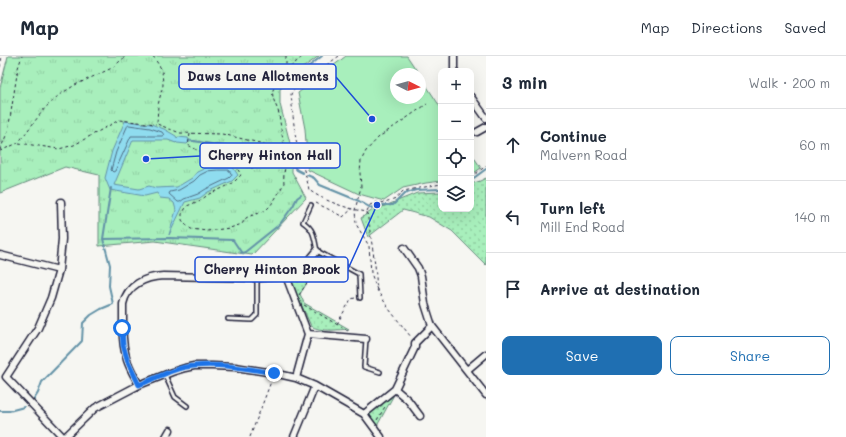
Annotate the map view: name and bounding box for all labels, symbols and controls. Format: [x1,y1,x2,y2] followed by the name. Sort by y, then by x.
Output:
[20,15,59,40] text: Map
[641,18,669,37] text: Map
[691,18,762,37] text: Directions
[784,18,826,37] text: Saved
[179,64,336,89] callout: Daws Lane Allotments
[187,67,329,84] text: Daws Lane Allotments
[390,68,426,104] north arrow
[438,68,474,212] map controls
[438,68,474,104] button: +
[502,71,547,93] text: 3 min
[749,74,830,91] text: Walk · 200 m
[438,104,474,140] button: −
[540,126,607,146] text: Continue
[502,134,524,156] icon: ahead
[800,136,830,153] text: 60 m
[438,140,474,176] button: locate
[200,143,340,168] callout: Cherry Hinton Hall
[208,146,332,164] text: Cherry Hinton Hall
[540,146,627,163] text: Malvern Road
[438,176,474,212] button: layers
[540,198,605,218] text: Turn left
[502,206,524,228] icon: left
[794,208,830,225] text: 140 m
[540,218,624,235] text: Mill End Road
[195,257,348,282] callout: Cherry Hinton Brook
[204,260,340,278] text: Cherry Hinton Brook
[502,278,524,300] icon: arrive
[540,279,700,299] text: Arrive at destination
[113,319,131,337] route start
[502,336,662,375] button: Save
[670,336,830,375] button: Share
[265,364,283,382] route end

